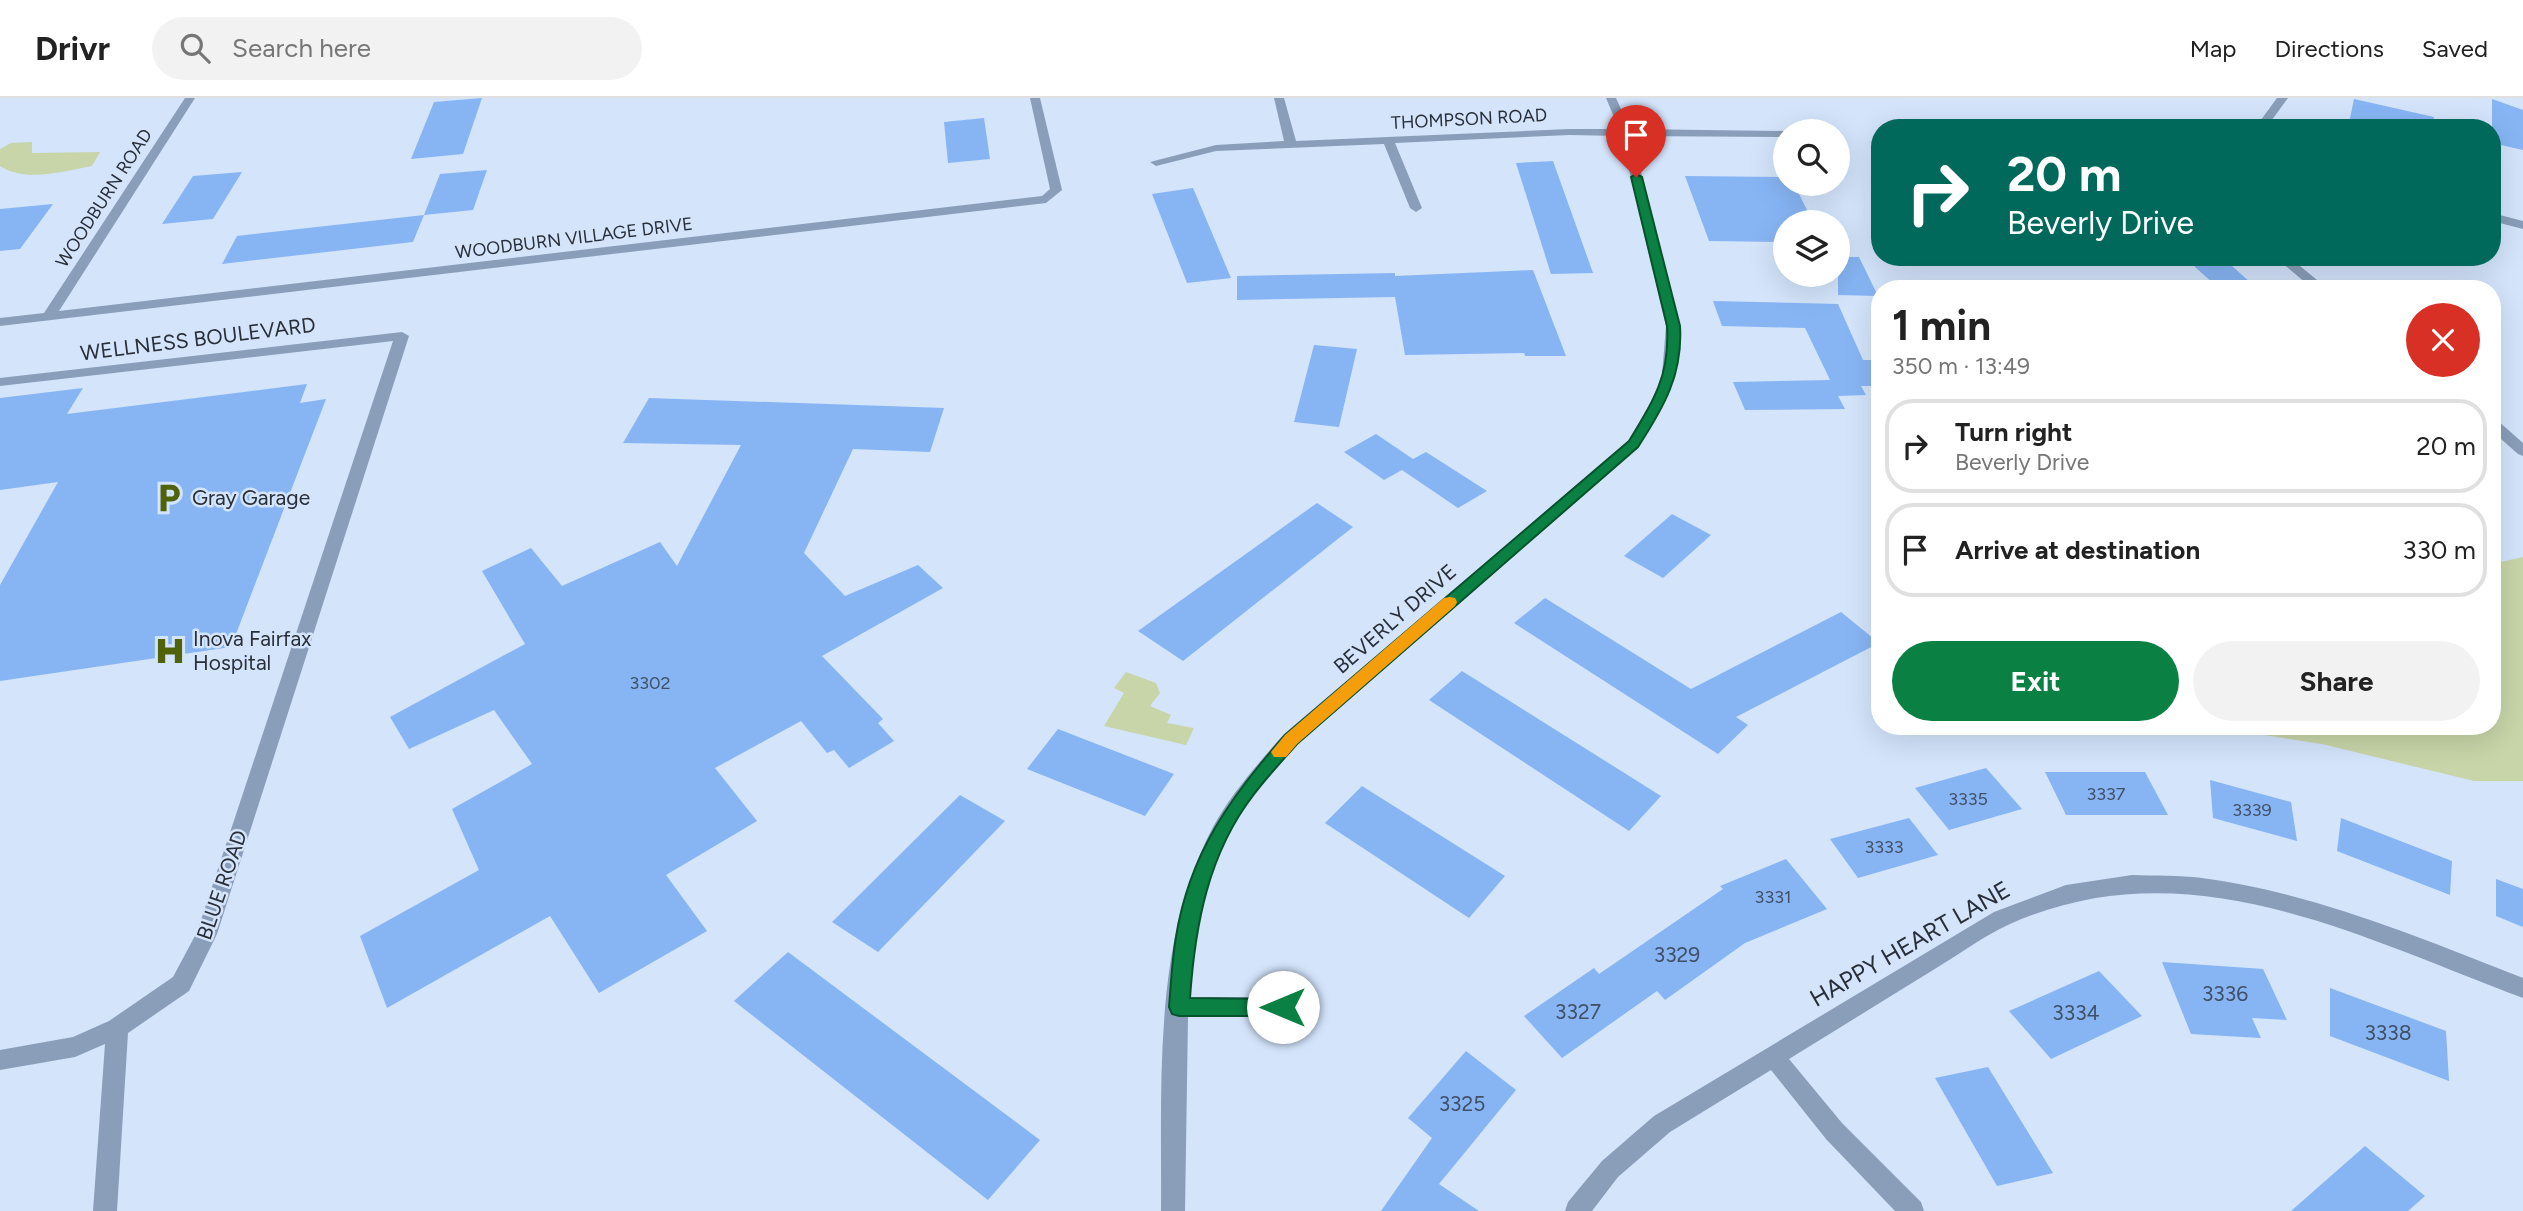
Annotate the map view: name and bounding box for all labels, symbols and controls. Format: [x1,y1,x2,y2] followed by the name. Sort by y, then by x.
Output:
[152,17,642,80] search box
[35,29,110,68] text: Drivr
[176,29,214,67] icon: search
[232,32,371,64] text: Search here
[2190,34,2236,63] text: Map
[2274,34,2384,63] text: Directions
[2422,34,2488,63] text: Saved
[1390,104,1548,134] street label: THOMPSON ROAD
[1606,105,1666,177] pin
[1617,116,1655,154] icon: arrive
[1773,119,1850,287] map controls
[1773,119,1850,196] button: search
[51,125,157,271] street label: WOODBURN ROAD
[2007,144,2122,203] text: 20 m
[1892,147,1983,238] icon: right
[2007,204,2194,242] text: Beverly Drive
[1773,210,1850,287] button: layers
[454,213,694,263] street label: WOODBURN VILLAGE DRIVE
[1892,300,1991,351] text: 1 min
[2406,303,2480,377] button: close
[79,312,317,365] street label: WELLNESS BOULEVARD
[1892,352,2030,380] text: 350 m · 13:49
[1955,416,2072,448] text: Turn right
[1896,427,1934,465] icon: right
[2416,430,2476,462] text: 20 m
[1955,448,2089,476] text: Beverly Drive
[152,481,186,515] parking icon: Gray Garage
[192,485,310,510] place label: Gray Garage
[1896,531,1934,569] icon: arrive
[1955,534,2200,566] text: Arrive at destination
[2402,534,2476,566] text: 330 m
[1328,559,1461,679] street label: BEVERLY DRIVE
[193,626,311,675] place label: Inova Fairfax Hospital
[153,634,187,668] hospital icon: Inova Fairfax Hospital
[1892,641,2179,721] button: Exit
[2193,641,2480,721] button: Share
[629,672,671,694] house number: 3302
[2086,783,2126,805] house number: 3337
[1948,788,1988,810] house number: 3335
[2232,799,2272,821] house number: 3339
[191,827,252,943] street label: BLUE ROAD
[1864,836,1904,858] house number: 3333
[1804,874,2015,1013] street label: HAPPY HEART LANE
[1755,886,1791,908] house number: 3331
[1654,942,1700,967] house number: 3329
[1246,970,1320,1044] position arrow
[2202,981,2248,1006] house number: 3336
[1555,999,1601,1024] house number: 3327
[2052,1000,2100,1025] house number: 3334
[2364,1020,2412,1045] house number: 3338
[1439,1091,1485,1116] house number: 3325

